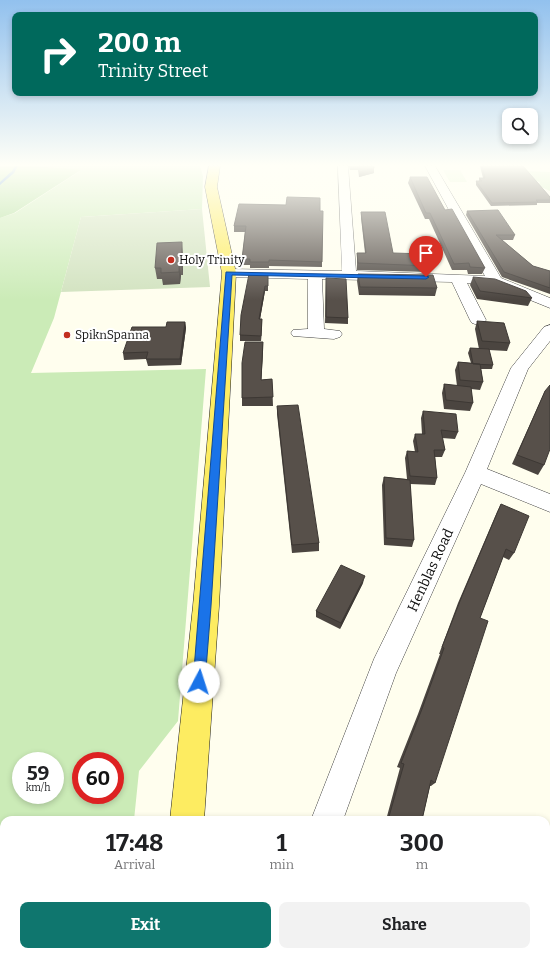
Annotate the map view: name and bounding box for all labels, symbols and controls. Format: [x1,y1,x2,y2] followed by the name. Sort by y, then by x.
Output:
[98,26,181,59] text: 200 m
[32,28,84,80] icon: right
[98,60,208,82] text: Trinity Street
[502,108,538,144] map controls
[502,108,538,144] button: search
[409,236,443,277] pin
[415,242,437,264] icon: arrive
[179,253,245,267] place label: Holy Trinity
[166,255,176,265] marker: Holy Trinity
[75,328,149,342] place label: SpiknSpanna
[62,330,72,340] marker: SpiknSpanna
[404,526,457,614] street label: Henblas Road
[178,661,220,703] position arrow
[72,752,124,804] speed limit sign: 60
[27,761,49,785] text: 59
[26,782,50,794] text: km/h
[106,829,164,857] text: 17:48
[276,829,287,857] text: 1
[400,829,444,857] text: 300
[114,857,155,872] text: Arrival
[269,857,294,872] text: min
[416,857,428,872] text: m
[20,902,271,948] button: Exit
[279,902,530,948] button: Share

